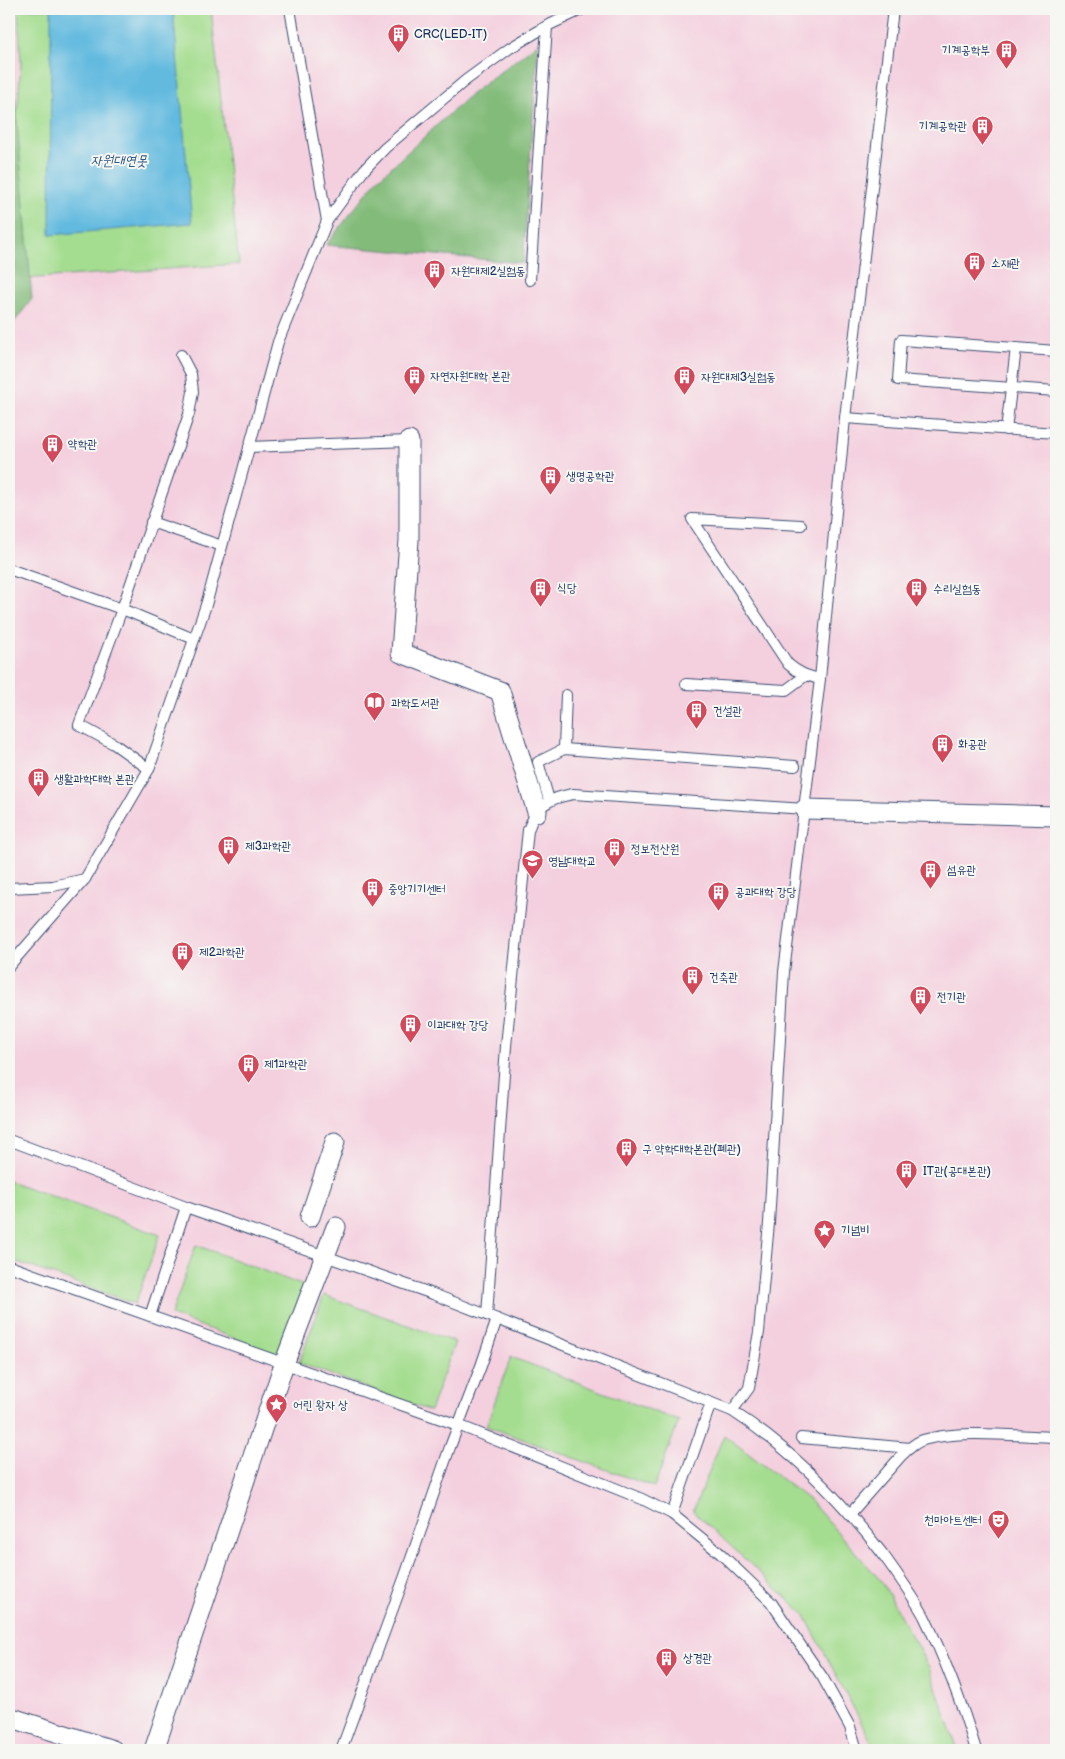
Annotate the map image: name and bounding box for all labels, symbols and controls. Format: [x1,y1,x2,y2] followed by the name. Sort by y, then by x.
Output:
[386,22,410,53] building icon: CRC(LED-IT)
[414,27,487,42] place label: CRC(LED-IT)
[994,38,1018,69] building icon: 기계공학부
[942,43,990,58] place label: 기계공학부
[971,114,995,145] building icon: 기계공학관
[919,119,967,134] place label: 기계공학관
[91,152,148,169] water label: 자원대연못
[963,251,987,282] building icon: 소재관
[991,256,1020,271] place label: 소재관
[423,259,447,290] building icon: 자원대제2실험동
[451,264,526,279] place label: 자원대제2실험동
[402,364,426,395] building icon: 자연자원대학 본관
[673,365,697,396] building icon: 자원대제3실험동
[430,369,511,384] place label: 자연자원대학 본관
[701,370,776,385] place label: 자원대제3실험동
[40,432,64,463] building icon: 약학관
[68,437,97,452] place label: 약학관
[538,464,562,495] building icon: 생명공학관
[566,469,615,484] place label: 생명공학관
[529,576,553,607] building icon: 식당
[905,577,929,608] building icon: 수리실험동
[557,581,577,596] place label: 식당
[933,582,981,597] place label: 수리실험동
[363,691,387,722] library icon: 과학도서관
[391,696,440,711] place label: 과학도서관
[685,699,709,730] building icon: 건설관
[713,704,742,719] place label: 건설관
[930,732,954,763] building icon: 화공관
[958,737,987,752] place label: 화공관
[26,767,50,798] building icon: 생활과학대학 본관
[54,772,135,787] place label: 생활과학대학 본관
[217,834,241,865] building icon: 제3과학관
[603,837,627,868] building icon: 정보전산원
[245,839,291,854] place label: 제3과학관
[631,842,679,857] place label: 정보전산원
[520,849,544,880] school or university icon: 영남대학교
[548,854,596,869] place label: 영남대학교
[919,858,943,889] building icon: 섬유관
[947,863,976,878] place label: 섬유관
[360,877,384,908] building icon: 중앙기기센터
[707,880,731,911] building icon: 공과대학 강당
[388,882,446,897] place label: 중앙기기센터
[735,885,797,900] place label: 공과대학 강당
[171,940,195,971] building icon: 제2과학관
[199,945,245,960] place label: 제2과학관
[681,965,705,996] building icon: 건축관
[709,970,738,985] place label: 건축관
[909,985,933,1016] building icon: 전기관
[937,990,966,1005] place label: 전기관
[399,1013,423,1044] building icon: 이과대학 강당
[427,1018,489,1033] place label: 이과대학 강당
[236,1052,260,1083] building icon: 제1과학관
[264,1057,308,1072] place label: 제1과학관
[614,1137,638,1168] building icon: 구 약학대학본관(폐관)
[642,1142,741,1157] place label: 구 약학대학본관(폐관)
[895,1159,919,1190] building icon: IT관(공대본관)
[923,1164,991,1179] place label: IT관(공대본관)
[813,1218,837,1249] place icon: 기념비
[841,1223,870,1238] place label: 기념비
[265,1393,289,1424] place icon: 어린 왕자 상
[293,1398,348,1413] place label: 어린 왕자 상
[986,1508,1010,1539] theatre icon: 천마아트센터
[924,1513,982,1528] place label: 천마아트센터
[655,1646,679,1677] building icon: 상경관
[683,1651,712,1666] place label: 상경관

